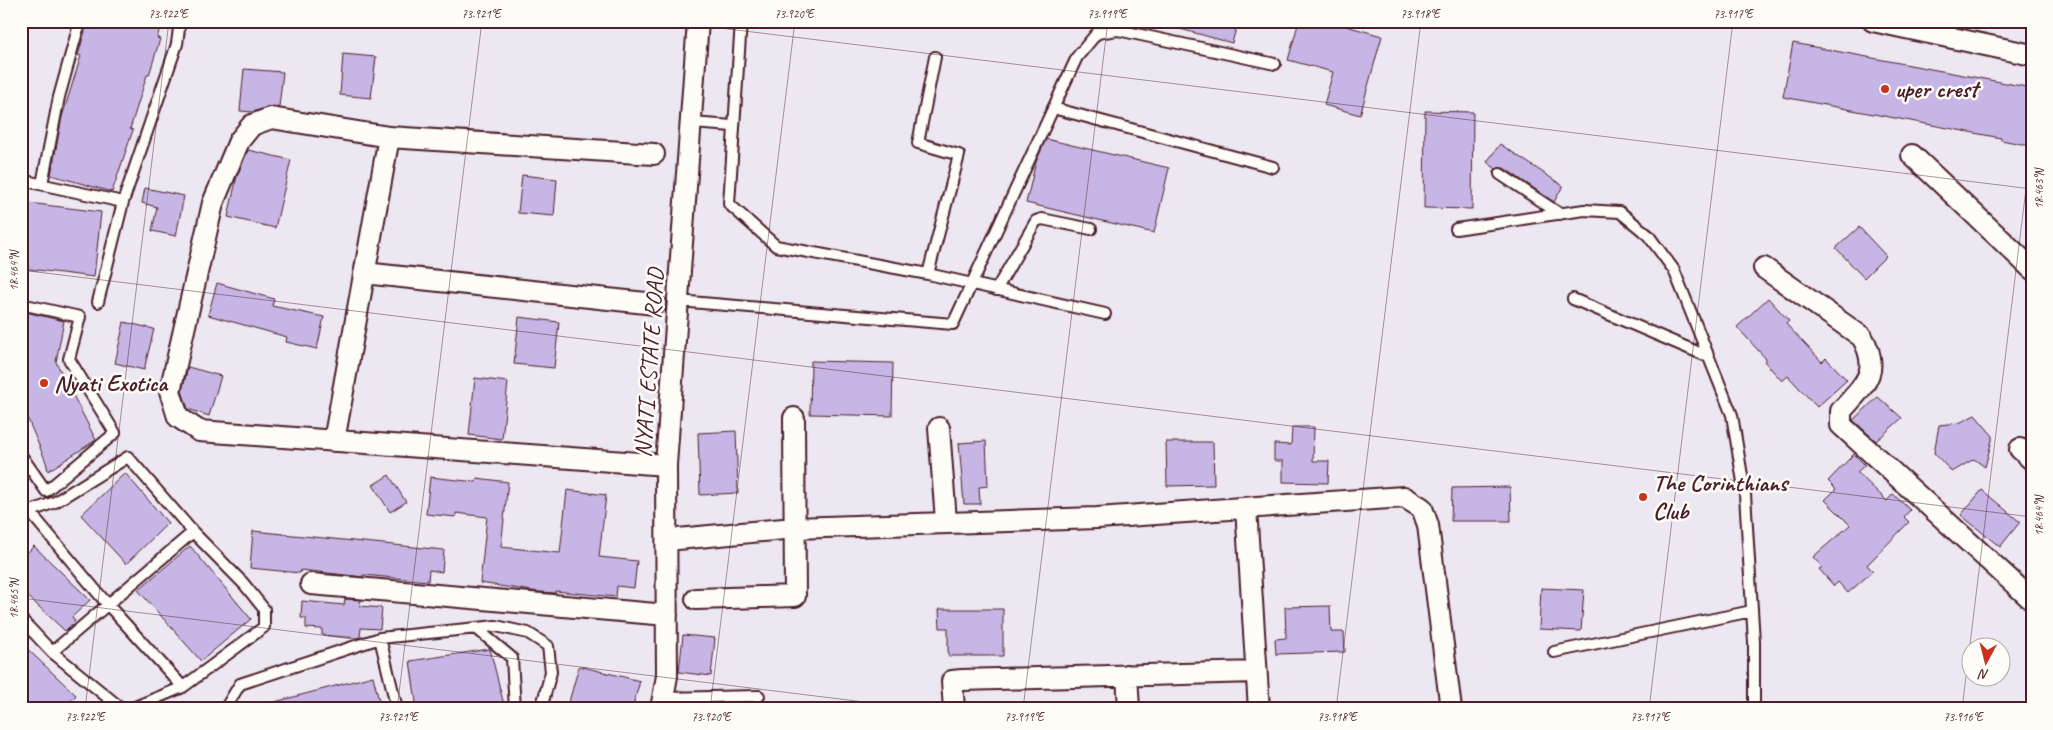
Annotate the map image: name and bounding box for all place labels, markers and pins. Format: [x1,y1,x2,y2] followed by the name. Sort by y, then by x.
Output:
[1895,74,1982,104] place label: uper crest
[1879,83,1891,95] marker: uper crest
[54,368,169,398] place label: Nyati Exotica
[38,377,50,389] marker: Nyati Exotica
[1653,468,1790,526] place label: The Corinthians Club
[1637,491,1649,503] marker: The Corinthians Club

